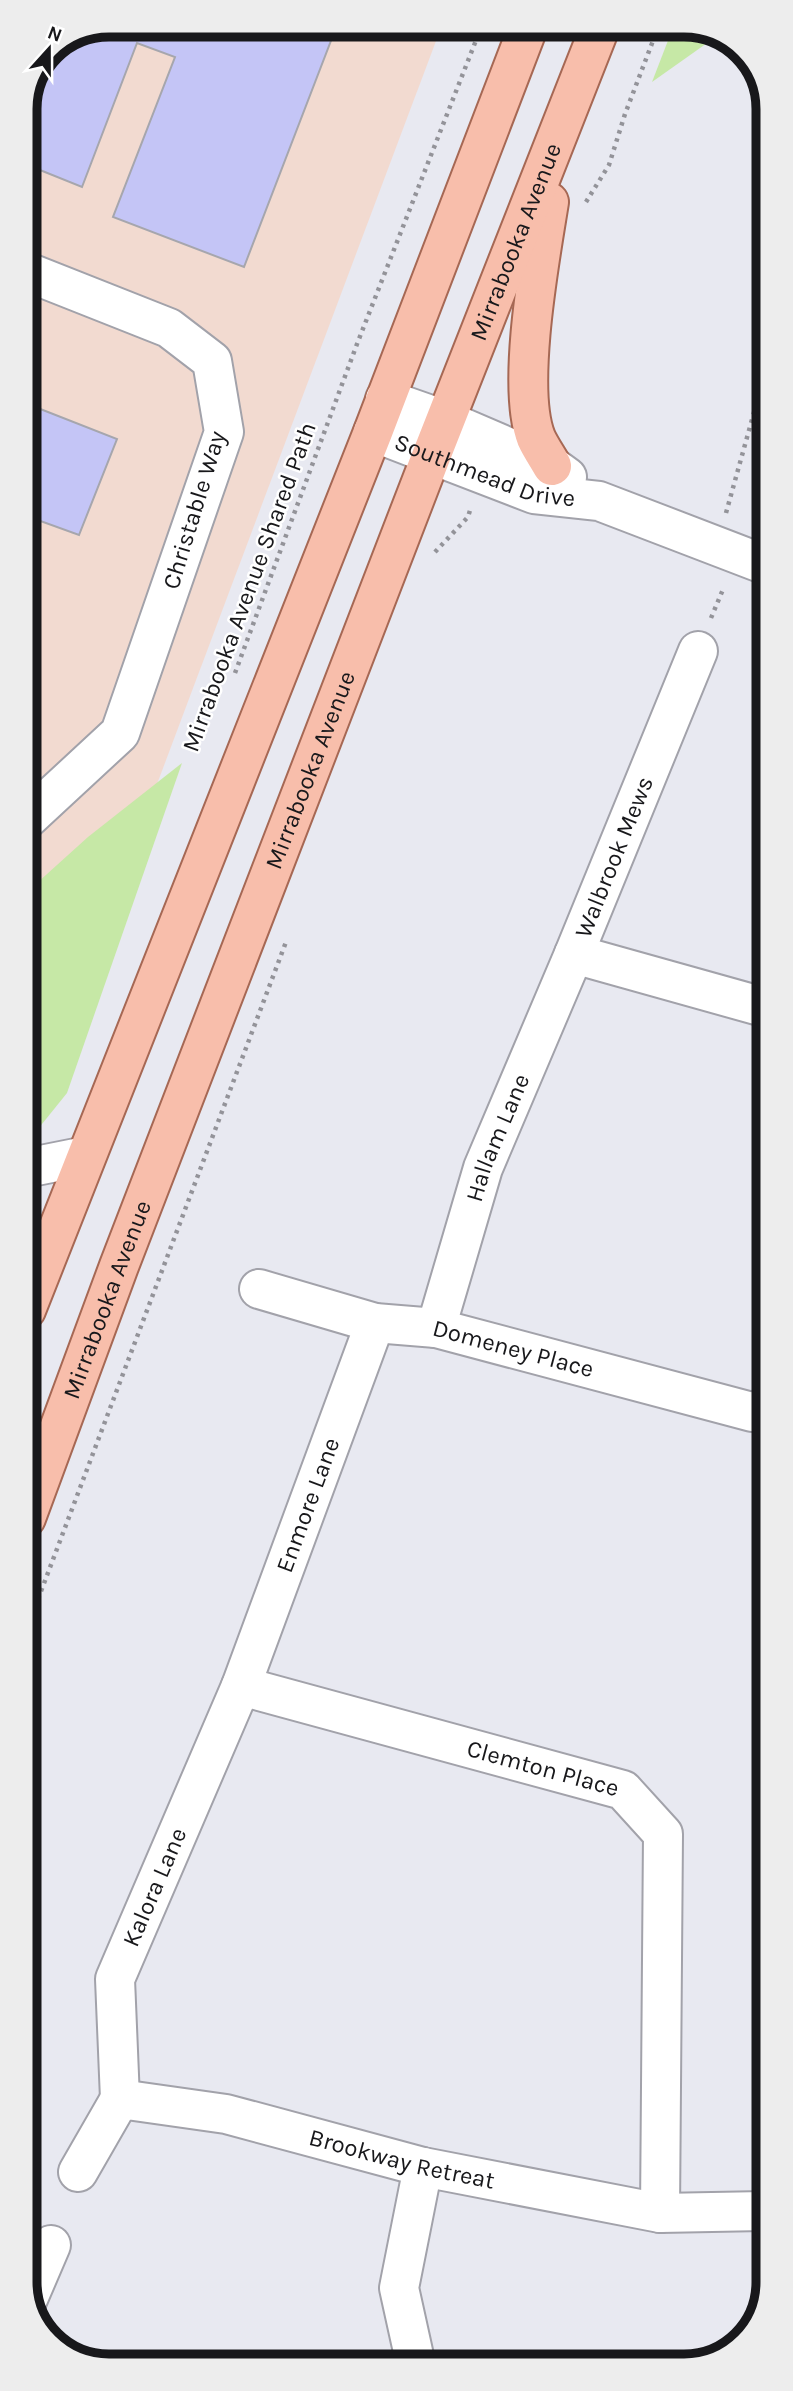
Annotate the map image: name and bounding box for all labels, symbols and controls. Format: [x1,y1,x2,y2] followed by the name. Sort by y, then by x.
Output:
[14,14,84,84] north arrow
[44,21,65,47] text: N
[464,139,567,345] street label: Mirrabooka Avenue
[176,418,322,756] street label: Mirrabooka Avenue Shared Path
[157,428,231,592] street label: Christable Way
[390,428,577,512] street label: Southmead Drive
[259,667,361,873] street label: Mirrabooka Avenue
[569,772,659,942] street label: Walbrook Mews
[460,1070,535,1205] street label: Hallam Lane
[57,1196,157,1403] street label: Mirrabooka Avenue
[430,1314,597,1383] street label: Domeney Place
[270,1434,345,1576] street label: Enmore Lane
[464,1734,622,1802] street label: Clemton Place
[117,1824,192,1951] street label: Kalora Lane
[306,2123,497,2195] street label: Brookway Retreat

